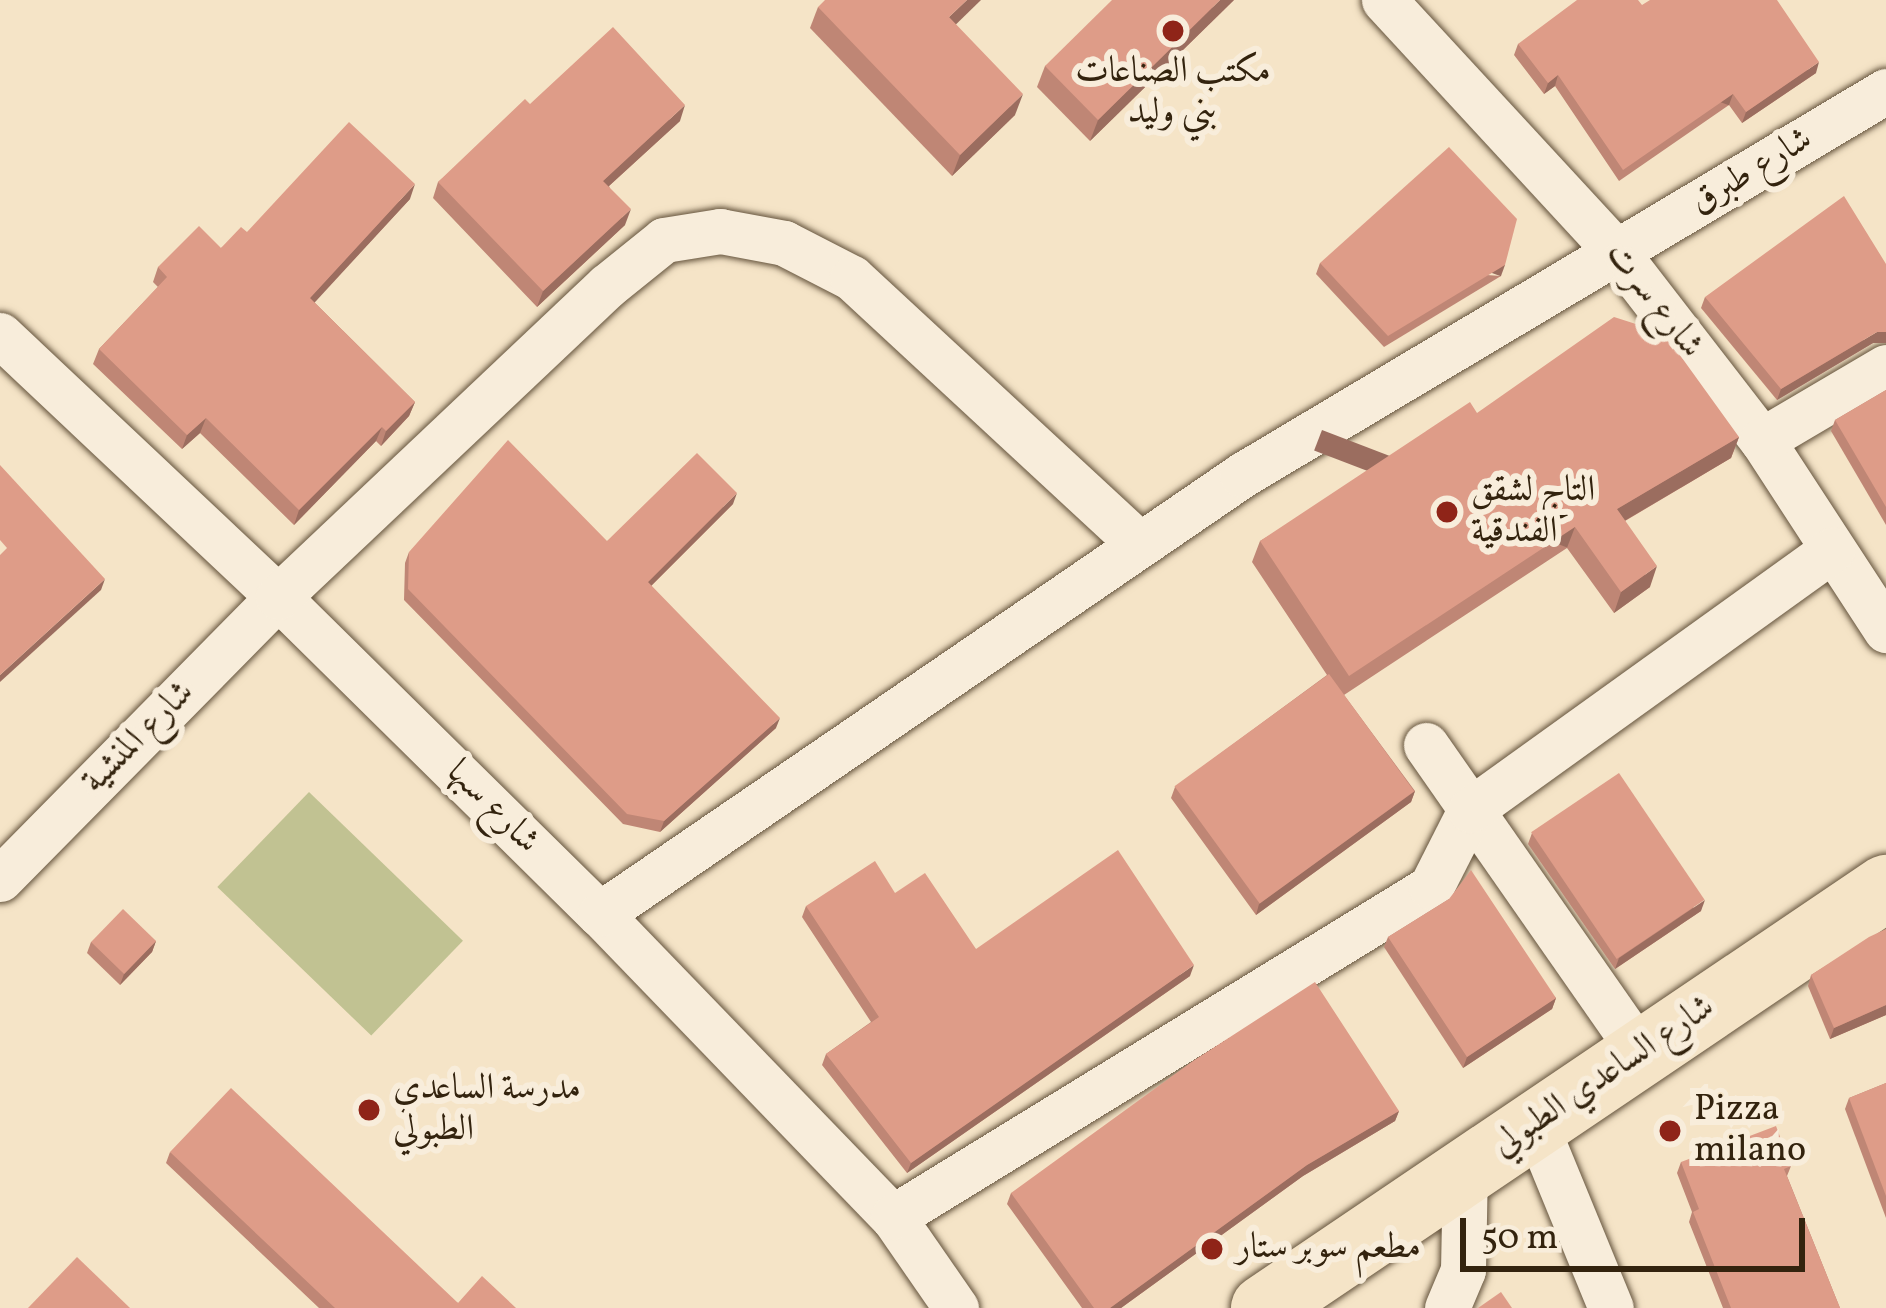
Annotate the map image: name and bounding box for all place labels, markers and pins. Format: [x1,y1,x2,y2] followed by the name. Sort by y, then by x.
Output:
[1160,18,1186,44] marker: مكتب الصناعات بني وليد
[1075,50,1271,135] place label: مكتب الصناعات بني وليد
[1471,469,1595,554] place label: التاج لشقق الفندقية
[1434,499,1460,525] marker: التاج لشقق الفندقية
[393,1067,581,1152] place label: مدرسة الساعدي الطبولي
[1694,1088,1806,1173] place label: Pizza milano
[356,1097,382,1123] marker: مدرسة الساعدي الطبولي
[1657,1118,1683,1144] marker: Pizza milano
[1236,1227,1421,1271] place label: مطعم سوبر ستار
[1199,1236,1225,1262] marker: مطعم سوبر ستار

